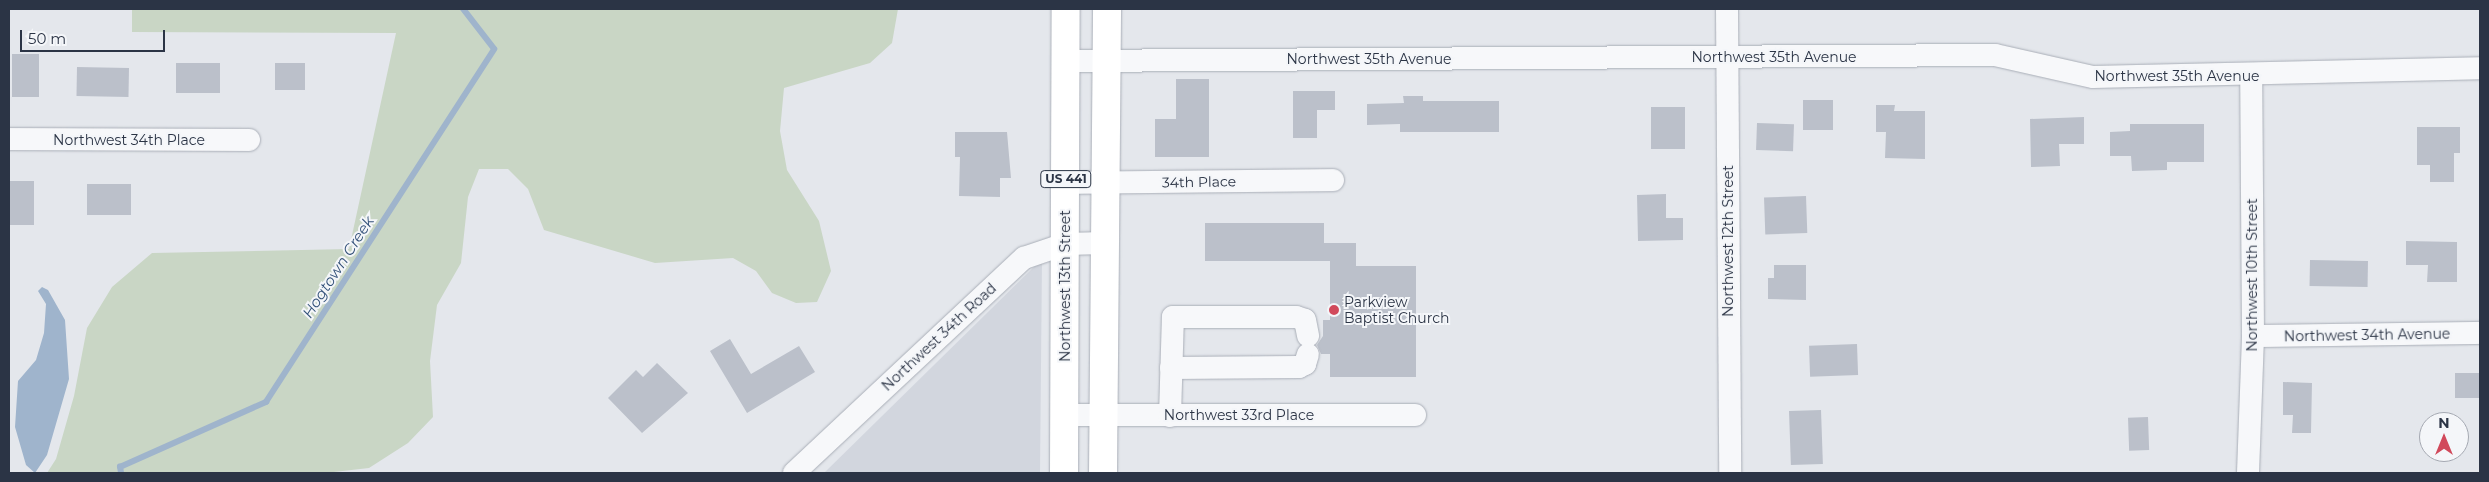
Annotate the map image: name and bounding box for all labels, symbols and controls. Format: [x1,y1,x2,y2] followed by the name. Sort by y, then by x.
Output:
[22,20,168,52] scale bar
[28,29,66,48] text: 50 m
[1691,49,1857,65] street label: Northwest 35th Avenue
[1286,51,1452,67] street label: Northwest 35th Avenue
[2094,68,2260,84] street label: Northwest 35th Avenue
[53,132,205,148] street label: Northwest 34th Place
[1720,165,1736,317] street label: Northwest 12th Street
[1040,170,1092,188] road number: US 441
[1162,173,1236,191] street label: 34th Place
[2244,198,2260,352] street label: Northwest 10th Street
[1057,210,1073,362] street label: Northwest 13th Street
[298,213,378,321] water label: Hogtown Creek
[878,280,1000,394] street label: Northwest 34th Road
[1344,294,1449,326] place label: Parkview Baptist Church
[1328,304,1340,316] marker: Parkview Baptist Church
[2284,325,2450,345] street label: Northwest 34th Avenue
[1164,407,1314,423] street label: Northwest 33rd Place
[2419,412,2469,462] north arrow
[2438,414,2450,432] text: N

